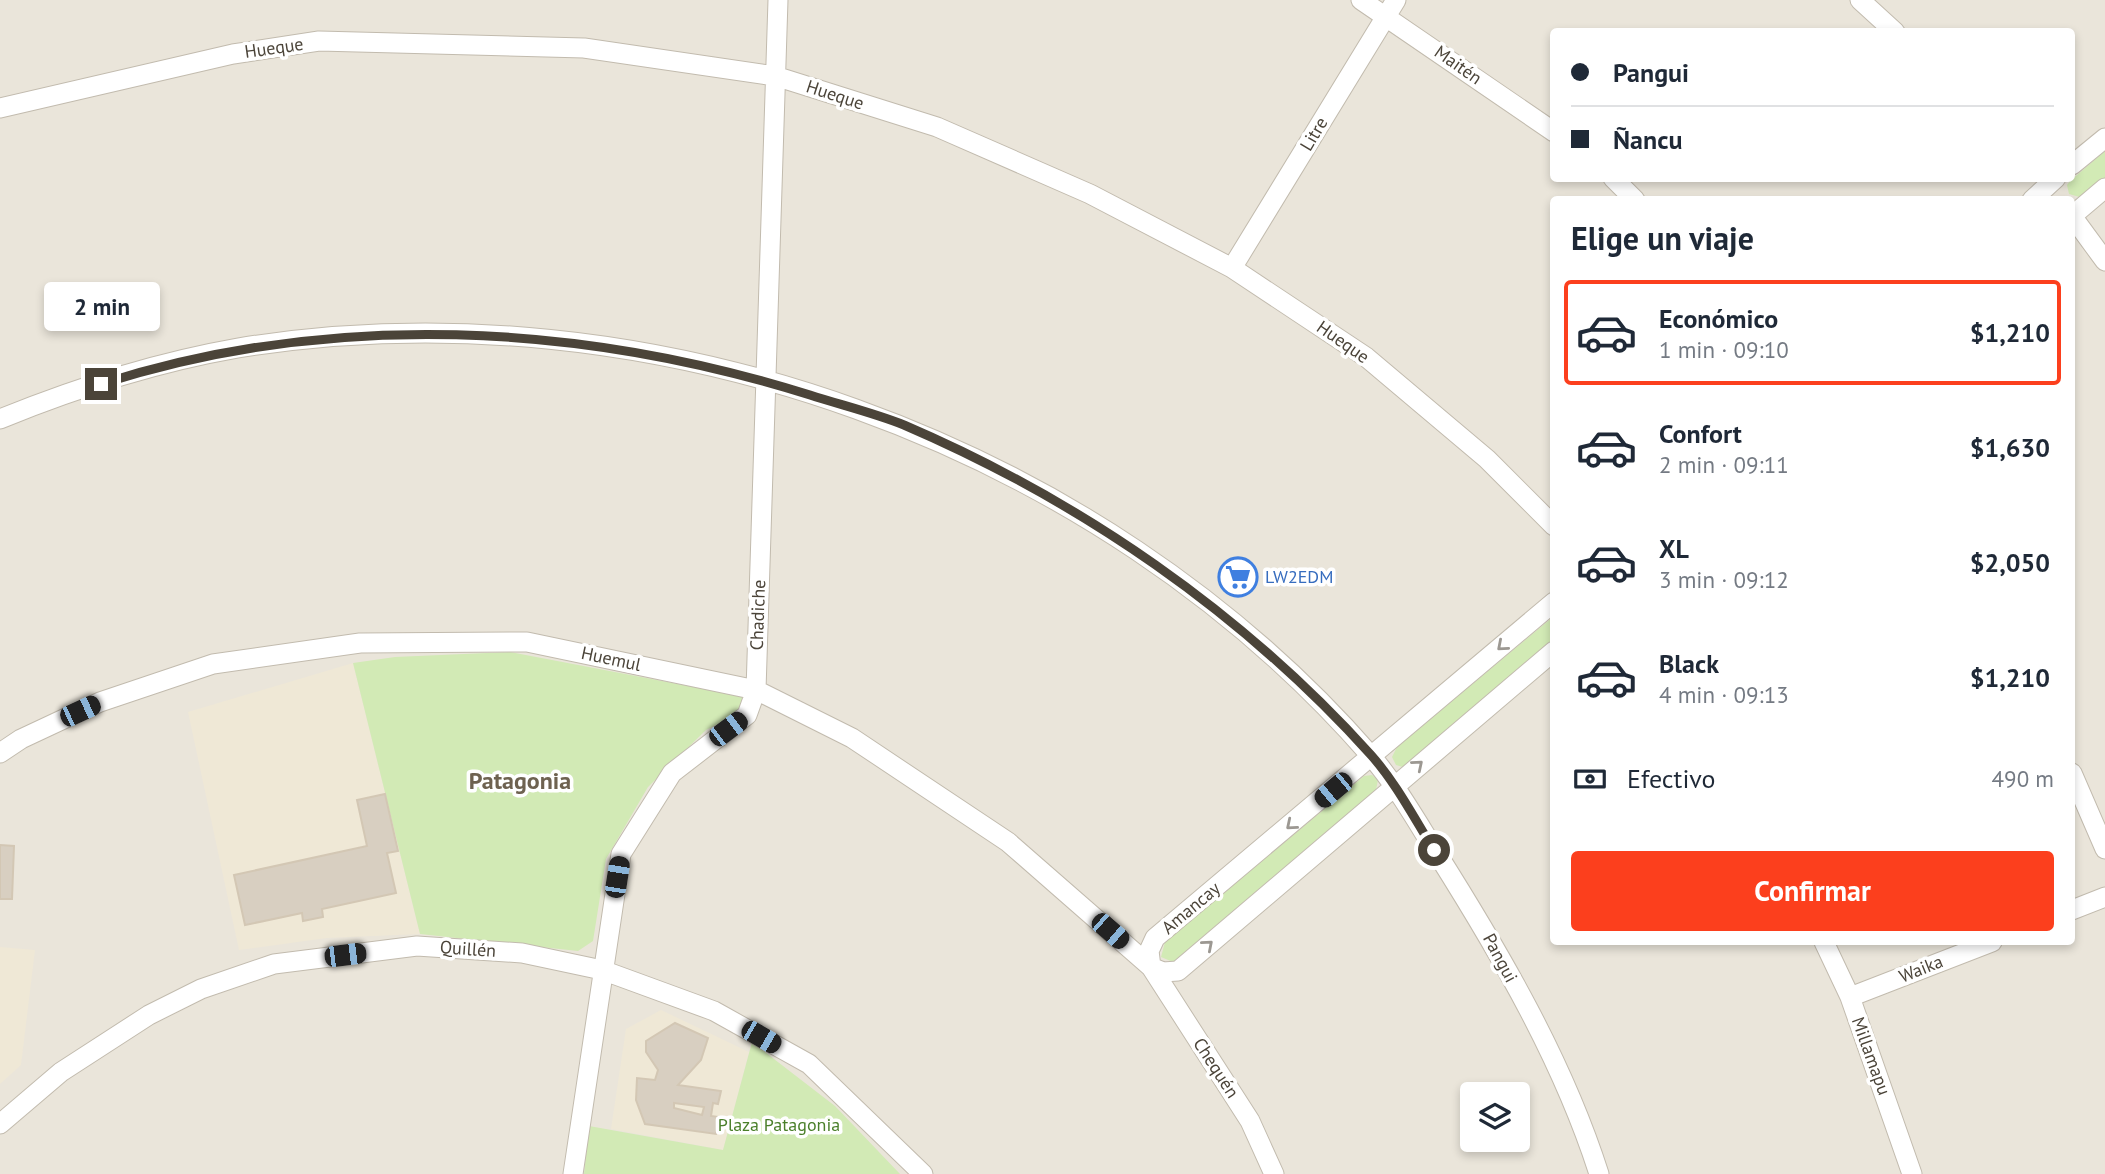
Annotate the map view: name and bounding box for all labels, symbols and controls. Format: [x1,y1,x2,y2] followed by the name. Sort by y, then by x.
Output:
[243,32,305,63] street label: Hueque
[1430,40,1487,89] street label: Maitén
[1613,56,1689,89] text: Pangui
[803,74,867,115] street label: Hueque
[1295,113,1333,155] street label: Litre
[1613,123,1682,156] text: Ñancu
[1571,217,1754,259] text: Elige un viaje
[43,282,159,332] callout: 2 min
[74,292,130,321] text: 2 min
[1575,301,1638,364] icon: car
[1659,302,1778,335] text: Económico
[1312,315,1374,368] street label: Hueque
[1970,316,2050,349] text: $1,210
[1659,335,1789,364] text: 1 min · 09:10
[85,368,117,400] route end
[1575,416,1638,479] icon: car
[1659,417,1742,450] text: Confort
[1970,431,2050,464] text: $1,630
[1659,450,1789,479] text: 2 min · 09:11
[1575,531,1638,594] icon: car
[1659,532,1689,565] text: XL
[1970,546,2050,579] text: $2,050
[1217,556,1259,598] supermarket icon: LW2EDM
[1265,565,1333,588] place label: LW2EDM
[1659,565,1789,594] text: 3 min · 09:12
[745,579,770,651] street label: Chadiche
[1497,638,1510,650] one-way arrow
[579,641,644,676] street label: Huemul
[1575,646,1638,709] icon: car
[1659,647,1719,680] text: Black
[1970,661,2050,694] text: $1,210
[1659,680,1789,709] text: 4 min · 09:13
[57,693,104,729] car
[705,708,752,750] car
[1571,760,1609,798] icon: cash
[1410,761,1423,773] one-way arrow
[1627,762,1716,795] text: Efectivo
[1992,764,2054,793] text: 490 m
[469,765,571,796] district label: Patagonia
[1311,768,1356,812] car
[1287,817,1300,829] one-way arrow
[1418,834,1450,866] route start
[1571,851,2054,931] button: Confirmar
[604,855,631,899] car
[1157,876,1225,939] street label: Amancay
[1088,909,1133,953] car
[1478,929,1523,986] street label: Pangui
[439,935,497,962] street label: Quillén
[1200,941,1213,953] one-way arrow
[323,942,368,968] car
[1895,949,1946,988] street label: Waika
[1847,1014,1896,1098] street label: Millamapu
[738,1017,785,1057] car
[1188,1033,1244,1102] street label: Chequén
[1460,1082,1530,1152] map controls
[1460,1082,1530,1152] button: layers
[718,1113,840,1136] park label: Plaza Patagonia

